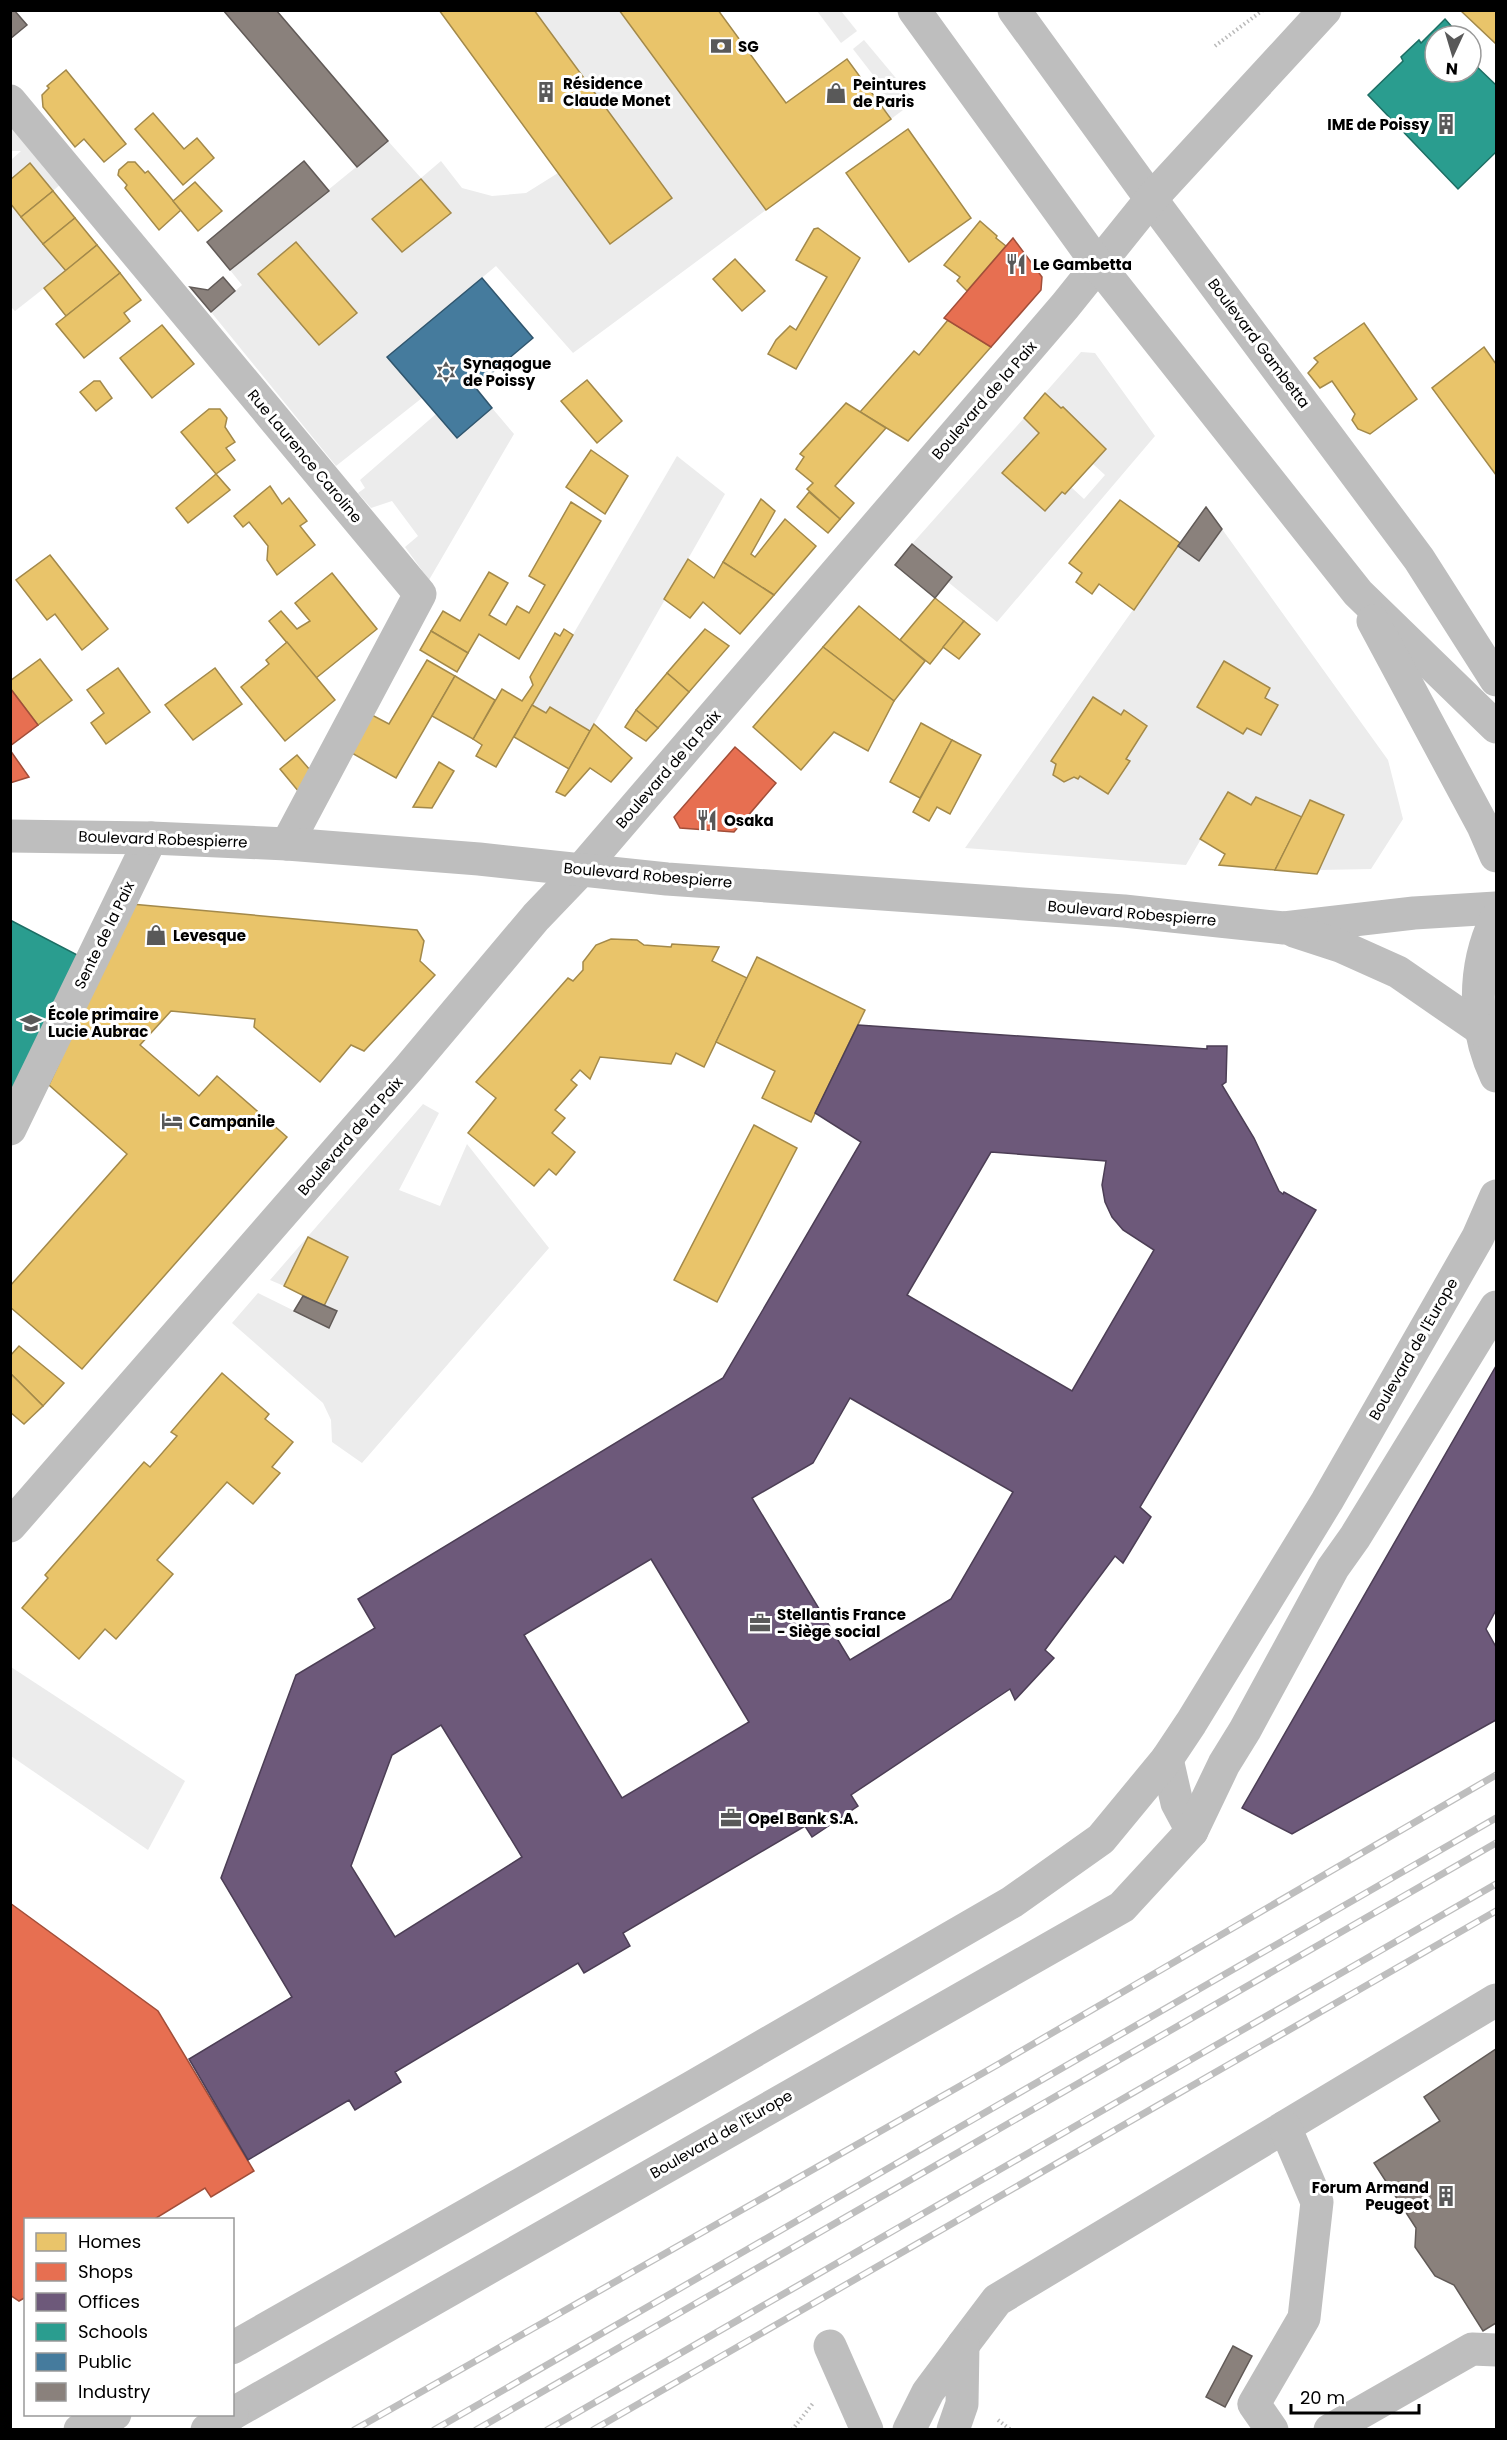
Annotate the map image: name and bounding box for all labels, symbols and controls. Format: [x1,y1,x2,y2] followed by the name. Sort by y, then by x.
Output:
[1423,24,1483,84] north arrow
[709,34,733,58] bank icon: SG
[738,36,759,57] place label: SG
[1445,57,1459,80] text: N
[563,73,671,111] place label: Résidence Claude Monet
[853,74,926,112] place label: Peintures de Paris
[534,80,558,104] building icon: Résidence Claude Monet
[824,81,848,105] shop icon: Peintures de Paris
[1434,112,1458,136] building icon: IME de Poissy
[1327,114,1430,135] place label: IME de Poissy
[1004,252,1028,276] restaurant icon: Le Gambetta
[1033,254,1132,275] place label: Le Gambetta
[1203,274,1315,412] street label: Boulevard Gambetta
[927,336,1041,464] street label: Boulevard de la Paix
[463,353,551,391] place label: Synagogue de Poissy
[434,360,458,384] synagogue icon: Synagogue de Poissy
[243,385,367,527] street label: Rue Laurence Caroline
[611,705,725,833] street label: Boulevard de la Paix
[695,808,719,832] restaurant icon: Osaka
[724,810,774,831] place label: Osaka
[78,826,248,852] street label: Boulevard Robespierre
[563,857,733,893] street label: Boulevard Robespierre
[69,878,139,992] street label: Sente de la Paix
[1047,895,1217,931] street label: Boulevard Robespierre
[144,923,168,947] shop icon: Levesque
[173,925,246,946] place label: Levesque
[48,1004,159,1042] place label: École primaire Lucie Aubrac
[19,1011,43,1035] school or university icon: École primaire Lucie Aubrac
[293,1072,407,1200] street label: Boulevard de la Paix
[160,1109,184,1133] hotel icon: Campanile
[189,1111,275,1132] place label: Campanile
[1364,1274,1462,1424] street label: Boulevard de l'Europe
[777,1604,906,1642] place label: Stellantis France - Siège social
[748,1611,772,1635] office icon: Stellantis France - Siège social
[719,1806,743,1830] office icon: Opel Bank S.A.
[748,1808,858,1829] place label: Opel Bank S.A.
[646,2085,796,2183] street label: Boulevard de l'Europe
[1312,2177,1429,2215] place label: Forum Armand Peugeot
[1434,2184,1458,2208] building icon: Forum Armand Peugeot
[24,2218,234,2416] legend
[78,2229,141,2254] text: Homes
[78,2259,133,2284] text: Shops
[78,2289,140,2314] text: Offices
[78,2319,148,2344] text: Schools
[78,2349,132,2374] text: Public
[1291,2377,1418,2415] scale bar
[78,2379,150,2404] text: Industry
[1300,2385,1345,2410] text: 20 m

